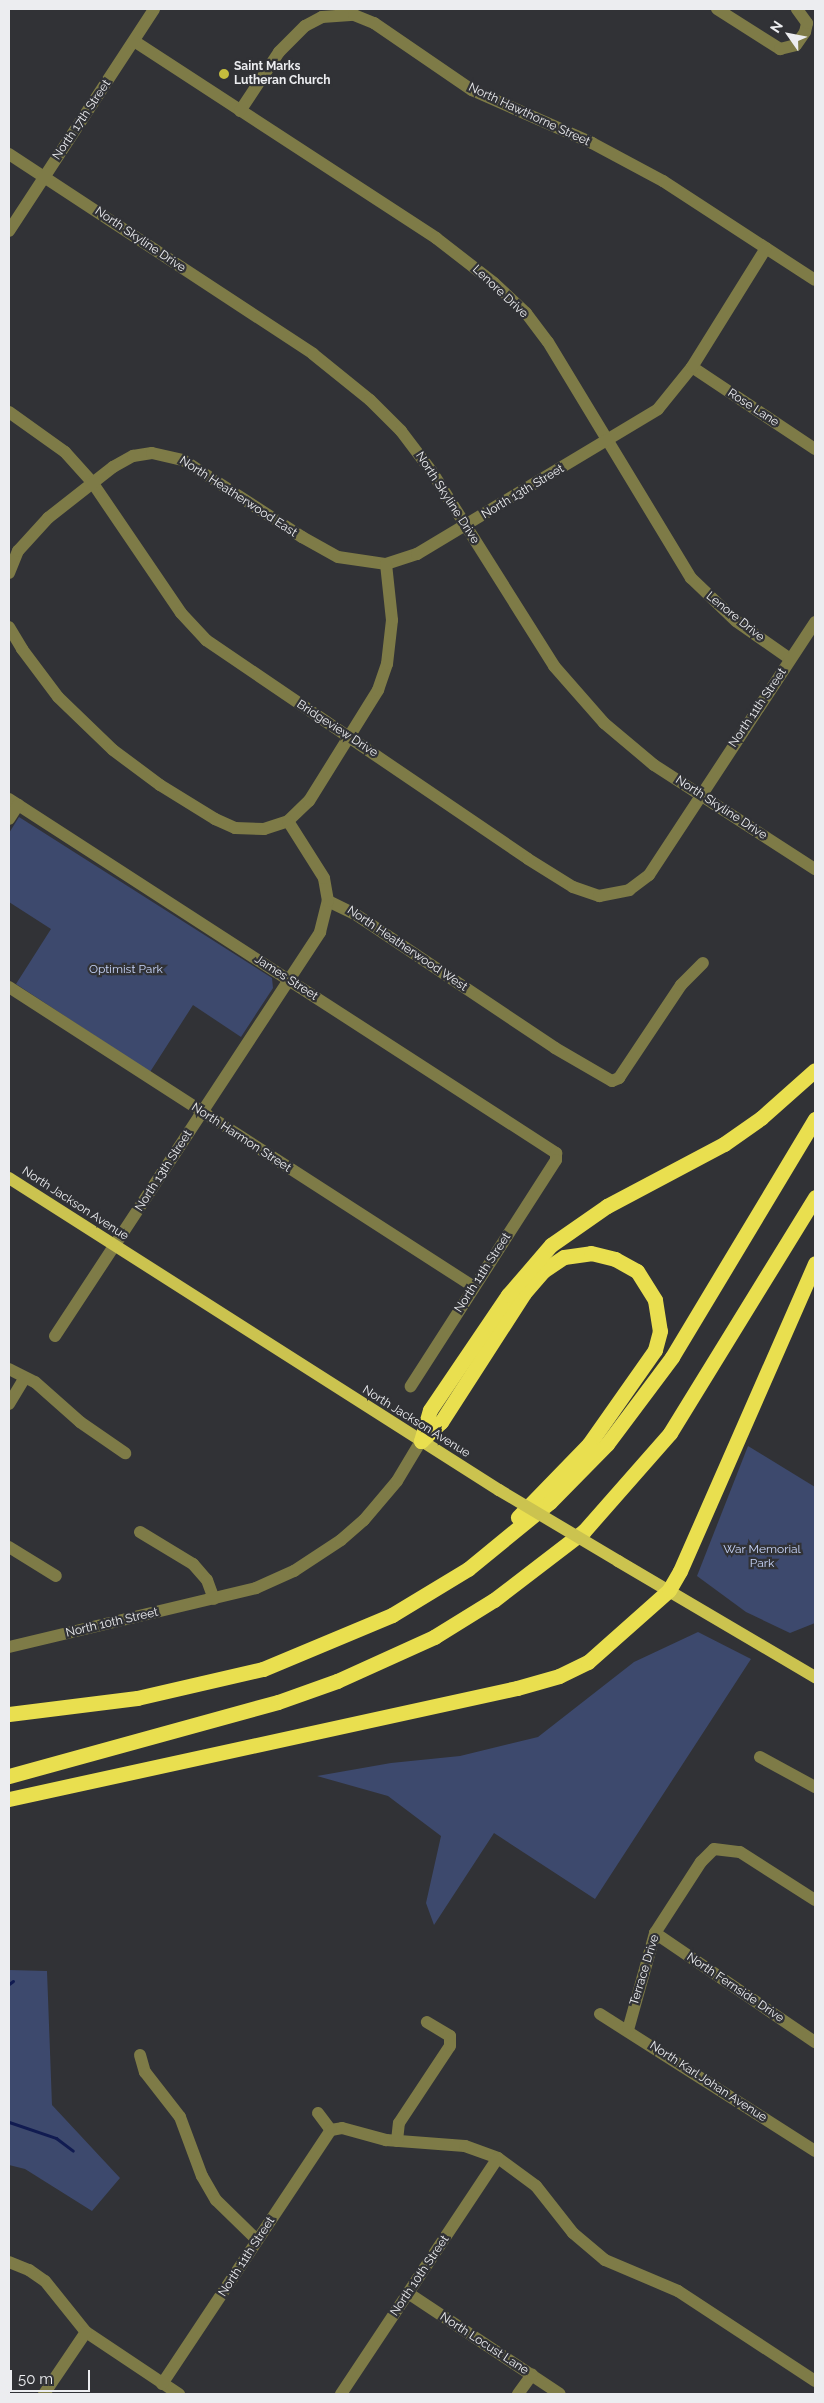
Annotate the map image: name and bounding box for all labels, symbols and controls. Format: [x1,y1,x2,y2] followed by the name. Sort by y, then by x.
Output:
[764,10,814,60] north arrow
[767,18,786,36] text: N
[234,60,331,88] place label: Saint Marks Lutheran Church
[218,68,230,80] marker: Saint Marks Lutheran Church
[50,77,114,163] street label: North 17th Street
[466,81,592,149] street label: North Hawthorne Street
[92,204,188,276] street label: North Skyline Drive
[469,263,531,321] street label: Lenore Drive
[725,386,781,430] street label: Rose Lane
[412,449,482,547] street label: North Skyline Drive
[177,454,299,540] street label: North Heatherwood East
[479,462,567,522] street label: North 13th Street
[703,589,767,645] street label: Lenore Drive
[726,666,790,750] street label: North 11th Street
[294,697,380,761] street label: Bridgeview Drive
[672,773,770,843] street label: North Skyline Drive
[344,903,470,995] street label: North Heatherwood West
[252,952,320,1004] street label: James Street
[89,963,163,977] park label: Optimist Park
[189,1100,293,1176] street label: North Harmon Street
[133,1128,195,1214] street label: North 13th Street
[19,1164,131,1244] street label: North Jackson Avenue
[452,1230,514,1316] street label: North 11th Street
[359,1383,473,1461] street label: North Jackson Avenue
[723,1543,801,1571] park label: War Memorial Park
[64,1605,160,1641] street label: North 10th Street
[627,1933,663,2007] street label: Terrace Drive
[684,1950,786,2026] street label: North Fernside Drive
[646,2038,770,2126] street label: North Karl Johan Avenue
[216,2214,278,2300] street label: North 11th Street
[388,2233,452,2319] street label: North 10th Street
[437,2310,531,2378] street label: North Locust Lane
[12,2360,92,2392] scale bar
[18,2370,53,2388] text: 50 m

